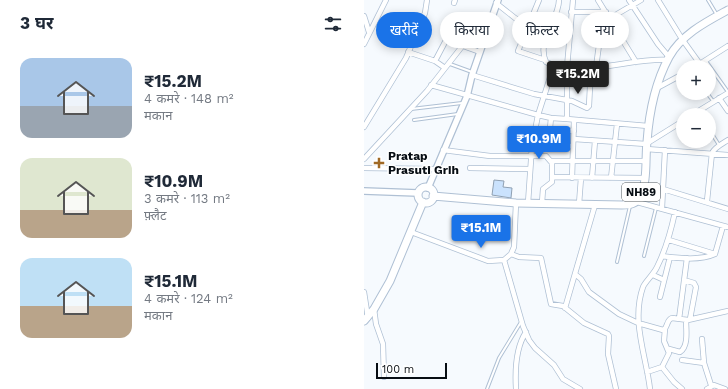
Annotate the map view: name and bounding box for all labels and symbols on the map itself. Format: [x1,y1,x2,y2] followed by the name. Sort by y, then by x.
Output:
[545,61,611,95] pin: ₹15.2M
[506,126,572,160] pin: ₹10.9M
[388,149,459,177] place label: Pratap Prasuti Grih
[373,157,385,169] marker: Pratap Prasuti Grih
[622,183,660,201] road number: NH89
[448,215,514,249] pin: ₹15.1M
[376,361,447,380] scale bar

